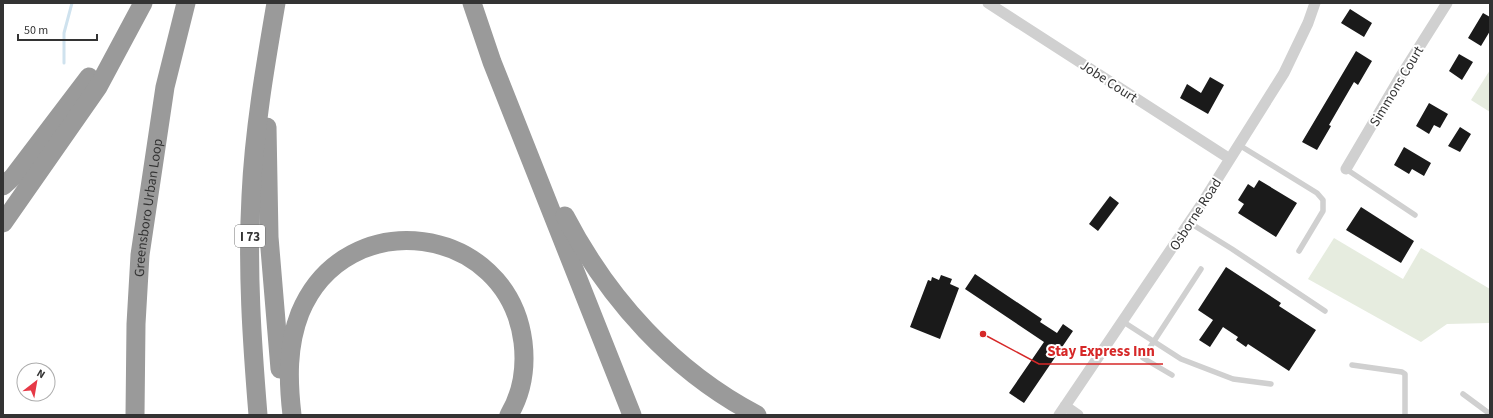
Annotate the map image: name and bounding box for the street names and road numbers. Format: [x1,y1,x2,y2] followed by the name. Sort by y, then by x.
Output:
[1365,42,1429,131] street label: Simmons Court
[1076,56,1141,108] street label: Jobe Court
[130,137,168,278] street label: Greensboro Urban Loop
[1165,174,1227,255] street label: Osborne Road
[235,225,265,247] road number: I 73

